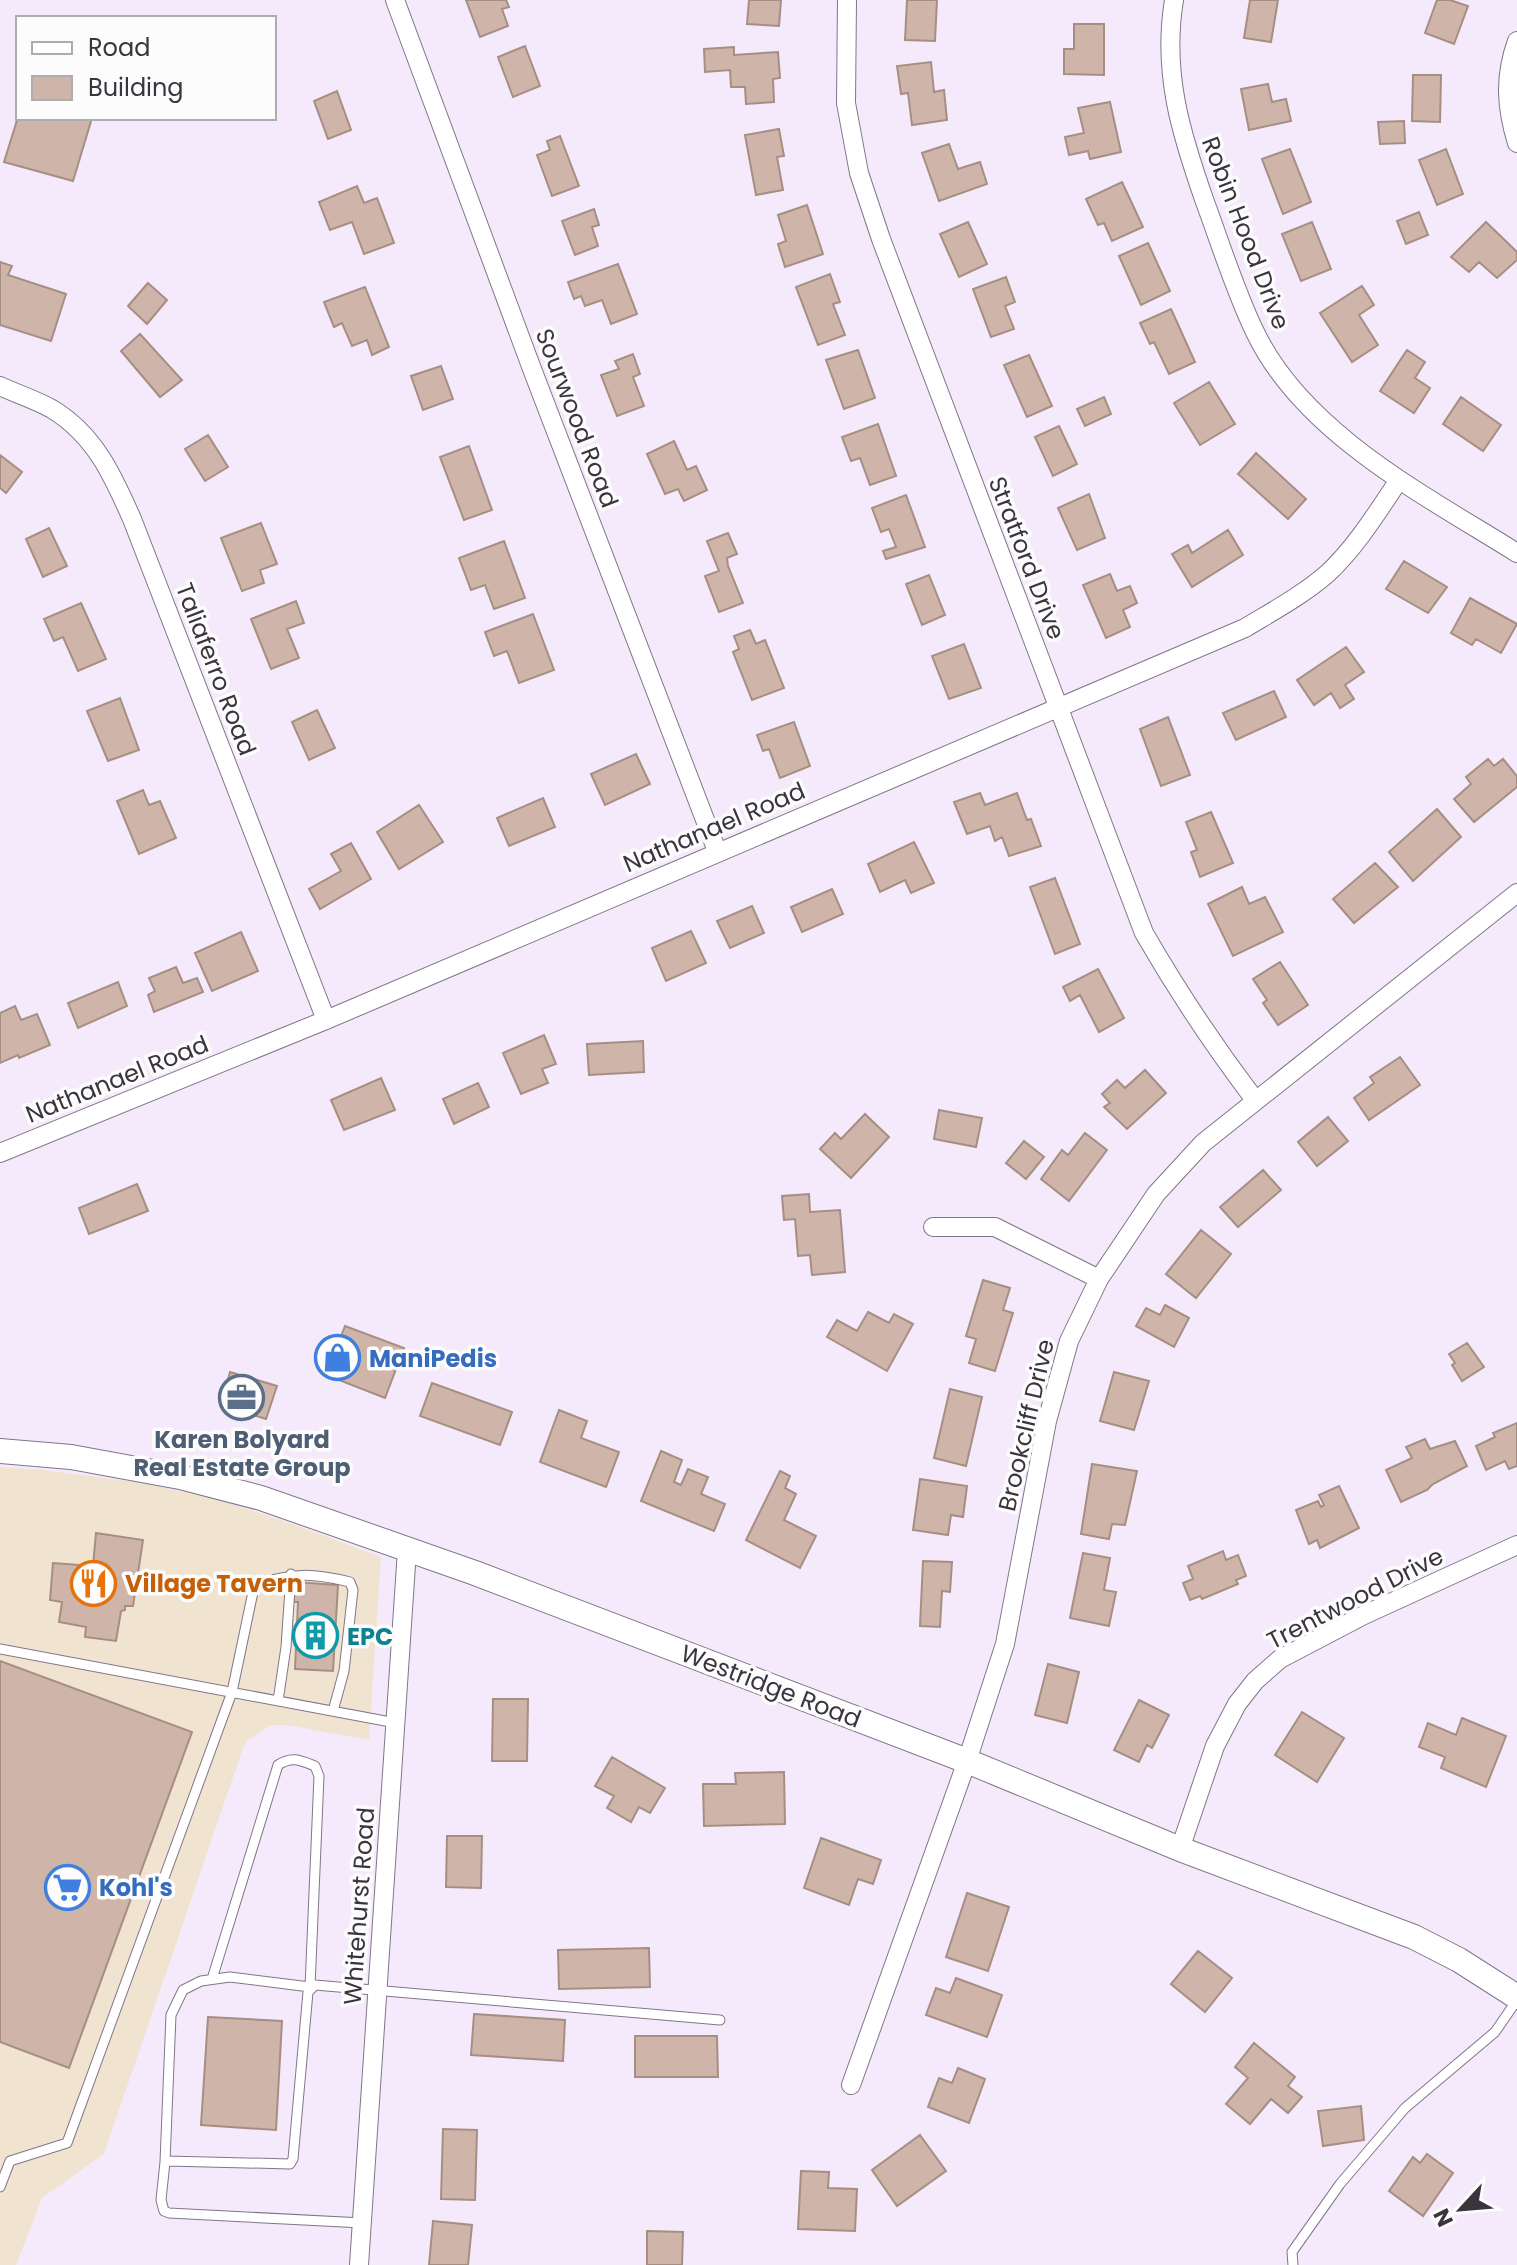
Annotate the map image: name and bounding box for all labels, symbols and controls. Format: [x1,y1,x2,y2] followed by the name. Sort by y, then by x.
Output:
[16,16,276,120] legend
[88,31,150,64] text: Road
[88,71,184,104] text: Building
[1194,132,1298,334] street label: Robin Hood Drive
[528,324,626,512] street label: Sourwood Road
[981,472,1073,644] street label: Stratford Drive
[168,578,264,760] street label: Taliaferro Road
[618,774,810,880] street label: Nathanael Road
[21,1027,213,1131] street label: Nathanael Road
[314,1334,362,1382] shop icon: ManiPedis
[990,1336,1062,1514] street label: Brookcliff Drive
[369,1342,497,1375] place label: ManiPedis
[218,1373,266,1421] office icon: Karen Bolyard Real Estate Group
[133,1423,351,1484] place label: Karen Bolyard Real Estate Group
[1261,1539,1449,1657] street label: Trentwood Drive
[70,1559,118,1607] restaurant icon: Village Tavern
[125,1567,303,1600] place label: Village Tavern
[292,1612,340,1660] building icon: EPC
[347,1620,393,1653] place label: EPC
[676,1636,866,1736] street label: Westridge Road
[336,1806,382,2006] street label: Whitehurst Road
[44,1863,92,1911] supermarket icon: Kohl's
[99,1871,173,1904] place label: Kohl's
[1421,2169,1501,2249] north arrow
[1426,2203,1461,2232] text: N

